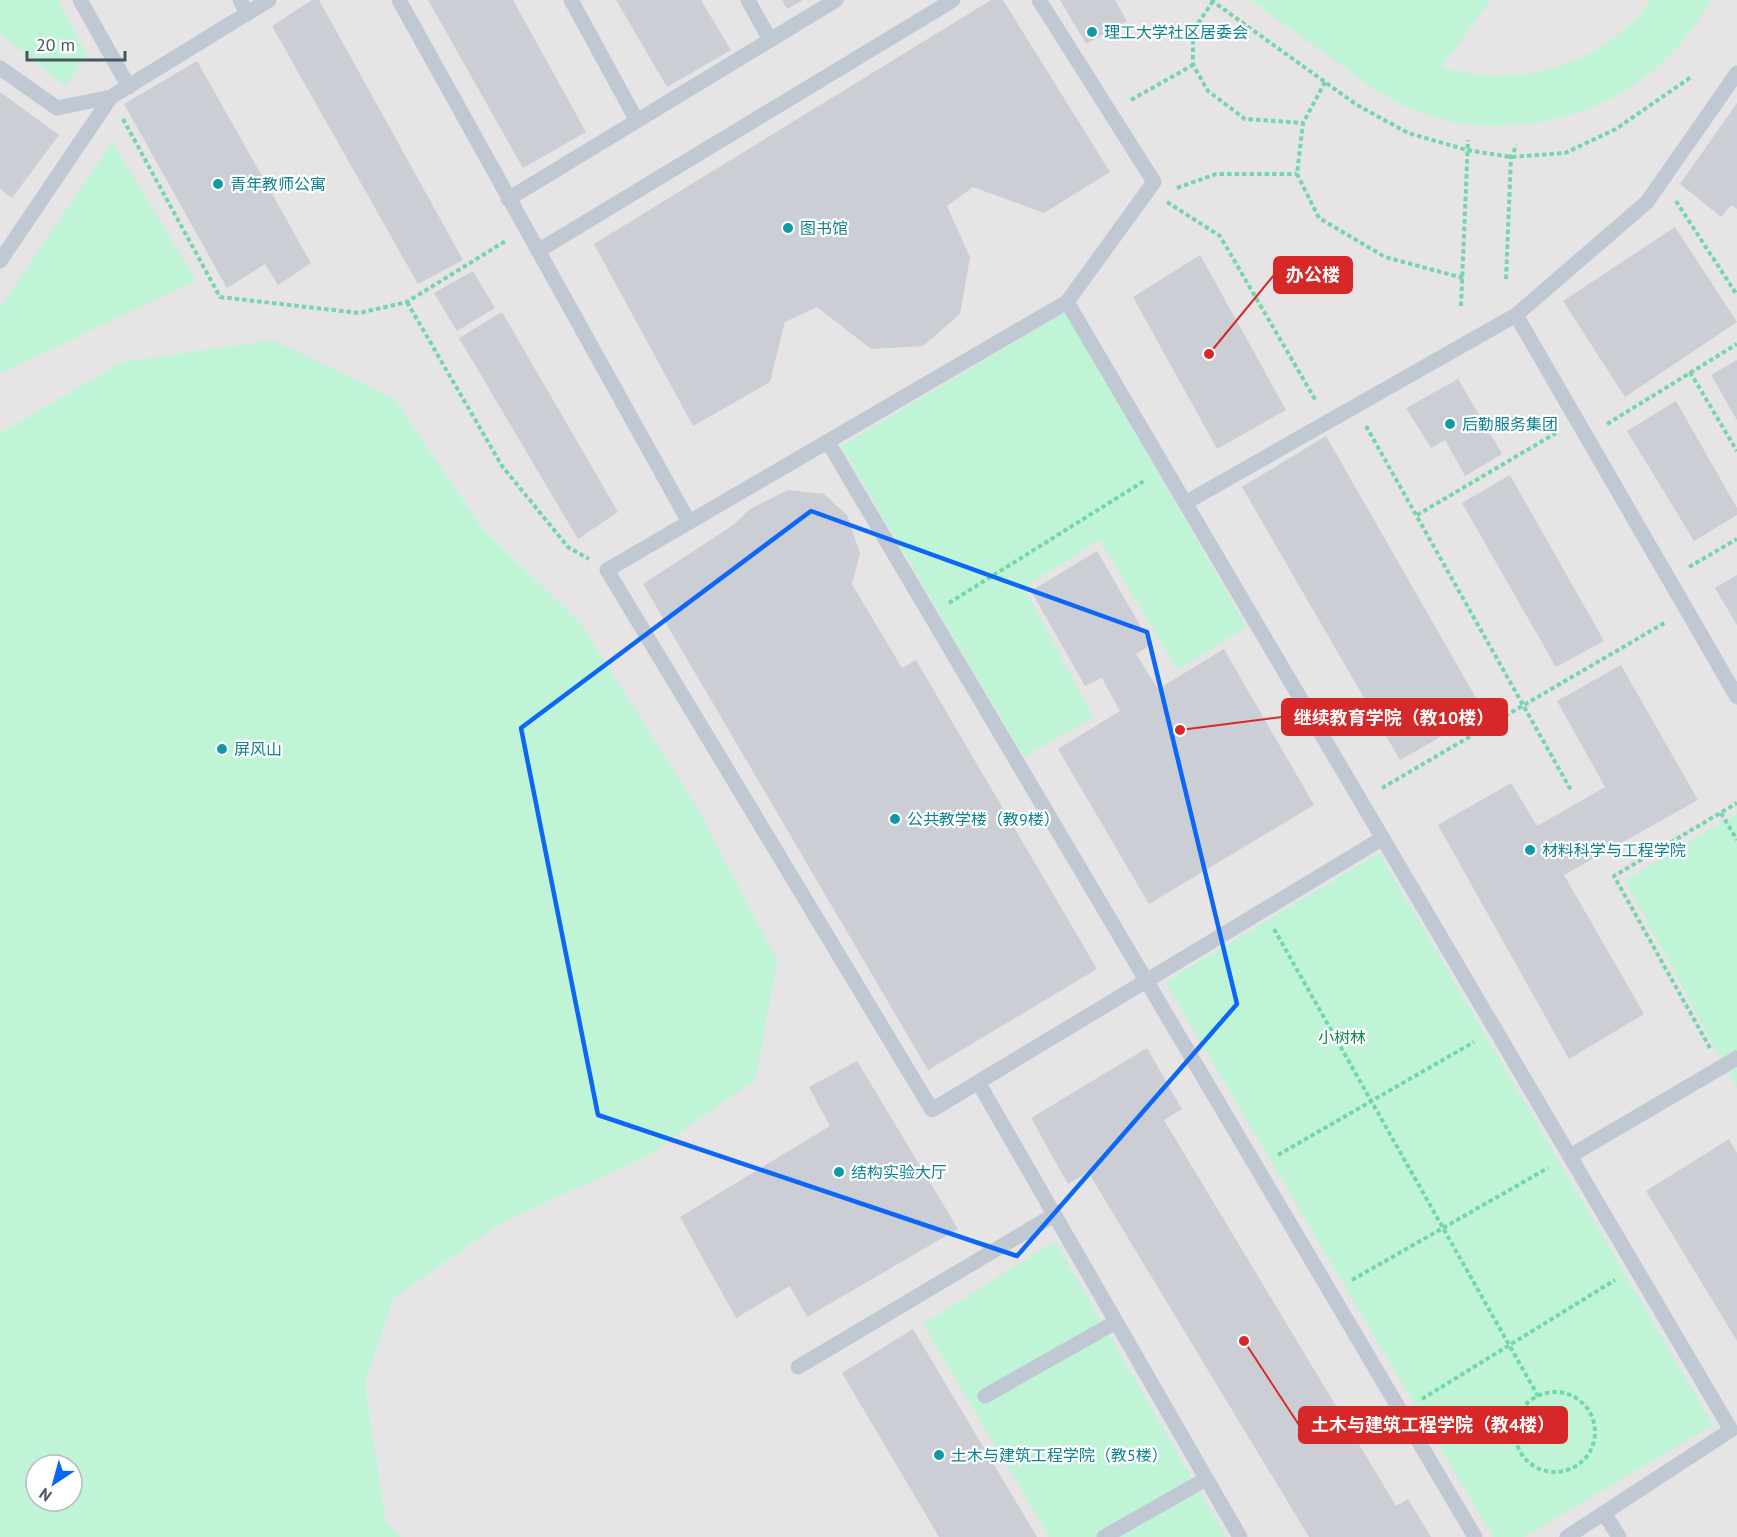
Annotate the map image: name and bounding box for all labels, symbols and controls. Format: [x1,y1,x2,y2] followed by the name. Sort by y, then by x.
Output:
[1104,22,1248,42] place label: 理工大学社区居委会
[27,24,124,62] scale bar
[1085,25,1099,39] marker: 理工大学社区居委会
[36,33,75,56] text: 20 m
[230,174,326,194] place label: 青年教师公寓
[211,177,225,191] marker: 青年教师公寓
[800,218,848,238] place label: 图书馆
[781,221,795,235] marker: 图书馆
[1274,257,1352,293] callout: 办公楼
[1286,263,1340,286] text: 办公楼
[1462,414,1558,434] place label: 后勤服务集团
[1443,417,1457,431] marker: 后勤服务集团
[1282,699,1507,735] callout: 继续教育学院（教10楼）
[1294,706,1494,729] text: 继续教育学院（教10楼）
[234,739,282,759] place label: 屏风山
[215,742,229,756] marker: 屏风山
[907,809,1060,829] place label: 公共教学楼（教9楼）
[888,812,902,826] marker: 公共教学楼（教9楼）
[1542,840,1686,860] place label: 材料科学与工程学院
[1523,843,1537,857] marker: 材料科学与工程学院
[1318,1027,1366,1047] park label: 小树林
[851,1162,947,1182] place label: 结构实验大厅
[832,1165,846,1179] marker: 结构实验大厅
[1299,1407,1567,1443] callout: 土木与建筑工程学院（教4楼）
[1311,1413,1555,1436] text: 土木与建筑工程学院（教4楼）
[951,1445,1168,1465] place label: 土木与建筑工程学院（教5楼）
[932,1448,946,1462] marker: 土木与建筑工程学院（教5楼）
[24,1453,84,1513] north arrow
[35,1484,55,1506] text: N

